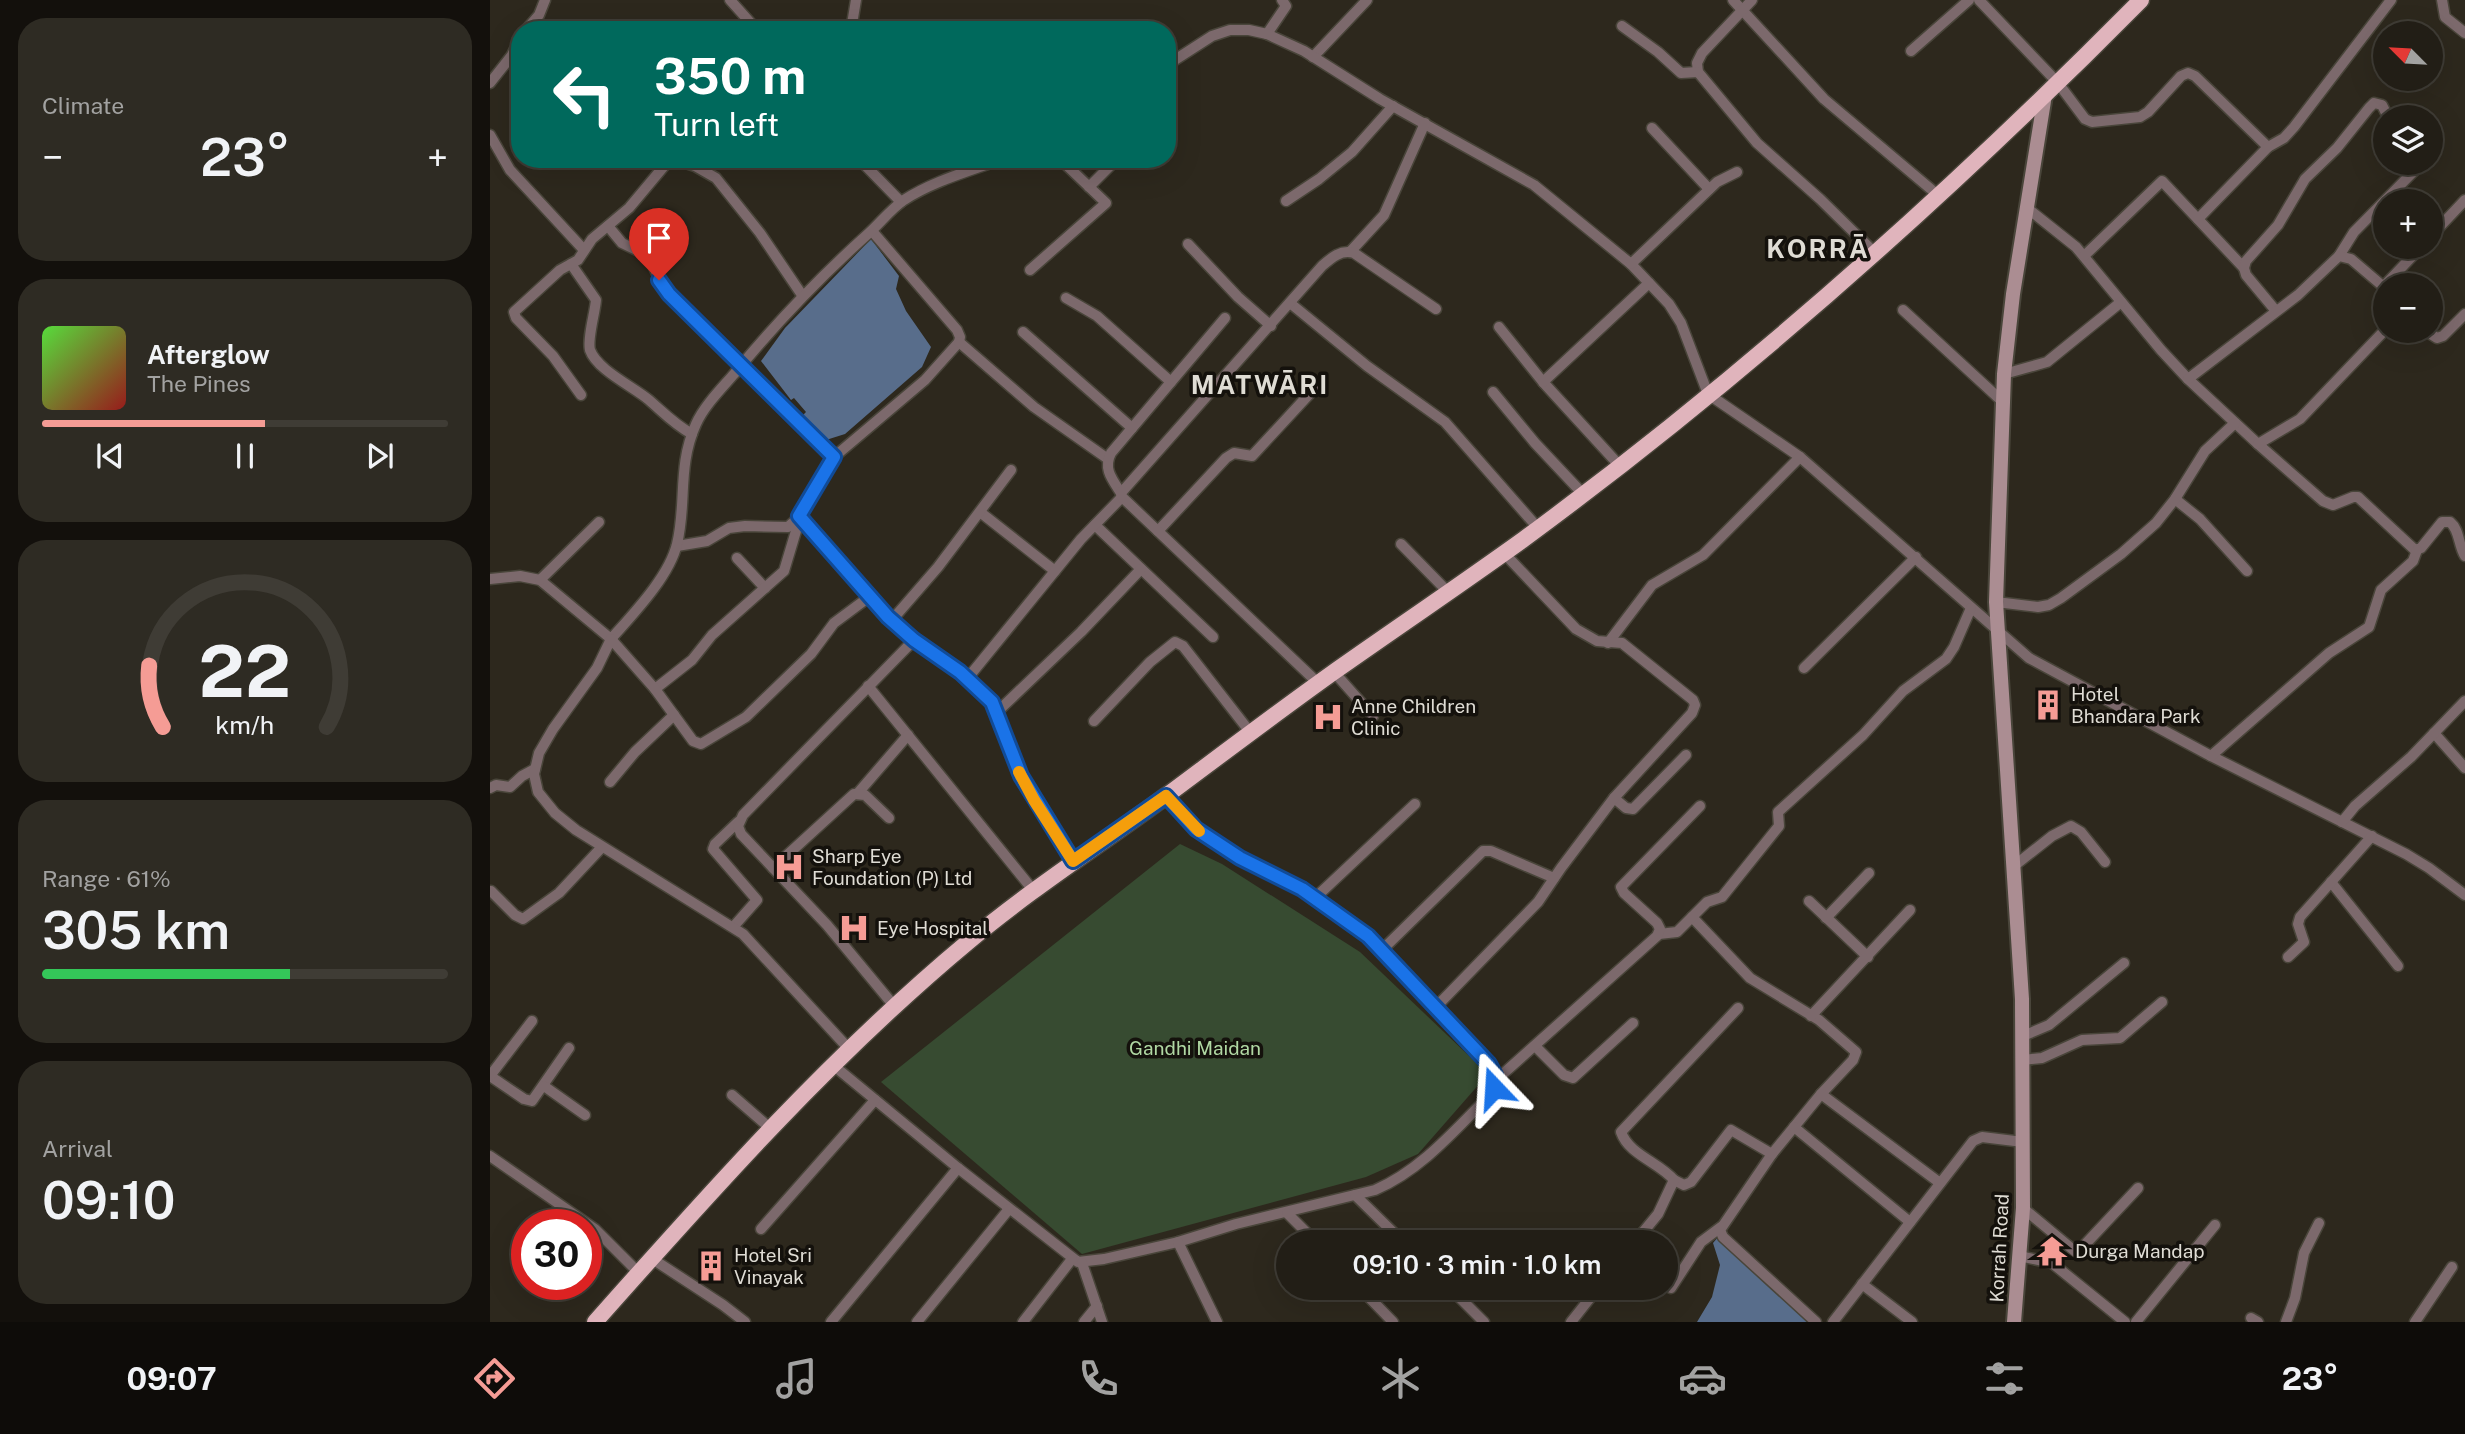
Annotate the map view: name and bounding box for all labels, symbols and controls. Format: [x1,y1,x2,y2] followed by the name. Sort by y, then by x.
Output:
[2373,21,2443,91] north arrow
[2373,21,2443,343] map controls
[654,47,806,105] text: 350 m
[539,49,630,140] icon: left
[42,92,124,119] text: Climate
[2373,105,2443,175] button: layers
[654,106,779,143] text: Turn left
[200,127,290,188] text: 23°
[42,135,63,180] text: −
[427,135,448,180] text: +
[2373,189,2443,259] button: +
[629,208,689,280] pin
[640,219,678,257] icon: arrive
[1766,233,1870,264] district label: KORRĀ
[2373,273,2443,343] button: −
[147,339,270,370] text: Afterglow
[1191,369,1329,400] district label: MATWĀRI
[147,370,251,397] text: The Pines
[91,437,129,475] icon: previous
[226,437,264,475] icon: pause
[361,437,399,475] icon: next
[199,628,291,713] text: 22
[2071,683,2201,727] place label: Hotel Bhandara Park
[2031,688,2065,722] building icon: Hotel Bhandara Park
[1351,695,1476,739] place label: Anne Children Clinic
[1311,700,1345,734] hospital icon: Anne Children Clinic
[216,710,274,740] text: km/h
[812,845,972,889] place label: Sharp Eye Foundation (P) Ltd
[772,850,806,884] hospital icon: Sharp Eye Foundation (P) Ltd
[42,865,171,892] text: Range · 61%
[42,900,230,961] text: 305 km
[837,911,871,945] hospital icon: Eye Hospital
[877,917,988,939] place label: Eye Hospital
[1129,1037,1261,1059] park label: Gandhi Maidan
[1457,1051,1531,1125] position arrow
[42,1135,113,1162] text: Arrival
[42,1170,175,1231] text: 09:10
[1985,1193,2013,1303] street label: Korrah Road
[511,1209,602,1300] speed limit sign: 30
[2035,1234,2069,1268] temple icon: Durga Mandap
[2075,1240,2205,1262] place label: Durga Mandap
[734,1244,812,1288] place label: Hotel Sri Vinayak
[694,1249,728,1283] building icon: Hotel Sri Vinayak
[1352,1249,1602,1280] text: 09:10 · 3 min · 1.0 km
[470,1354,519,1403] icon: directions
[772,1354,821,1403] icon: music
[1074,1354,1123,1403] icon: phone
[1376,1354,1425,1403] icon: climate
[1678,1354,1727,1403] icon: car
[1980,1354,2029,1403] icon: filters
[126,1360,217,1397] text: 09:07
[2282,1360,2338,1397] text: 23°

